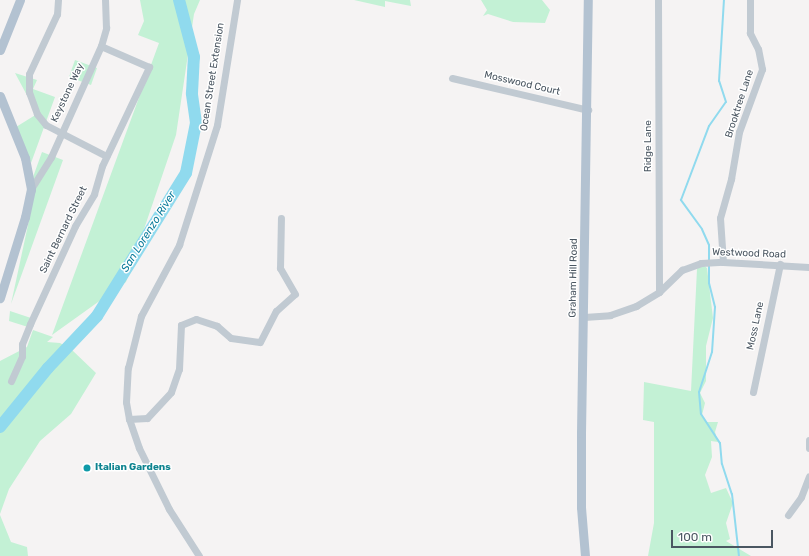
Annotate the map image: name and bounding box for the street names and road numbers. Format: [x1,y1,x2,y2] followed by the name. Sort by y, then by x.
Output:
[198,22,228,132] street label: Ocean Street Extension
[49,61,87,125] street label: Keystone Way
[723,68,757,140] street label: Brooktree Lane
[483,69,561,99] street label: Mosswood Court
[643,120,655,172] street label: Ridge Lane
[38,185,90,275] street label: Saint Bernard Street
[567,238,581,318] street label: Graham Hill Road
[712,247,786,261] street label: Westwood Road
[745,301,767,351] street label: Moss Lane

